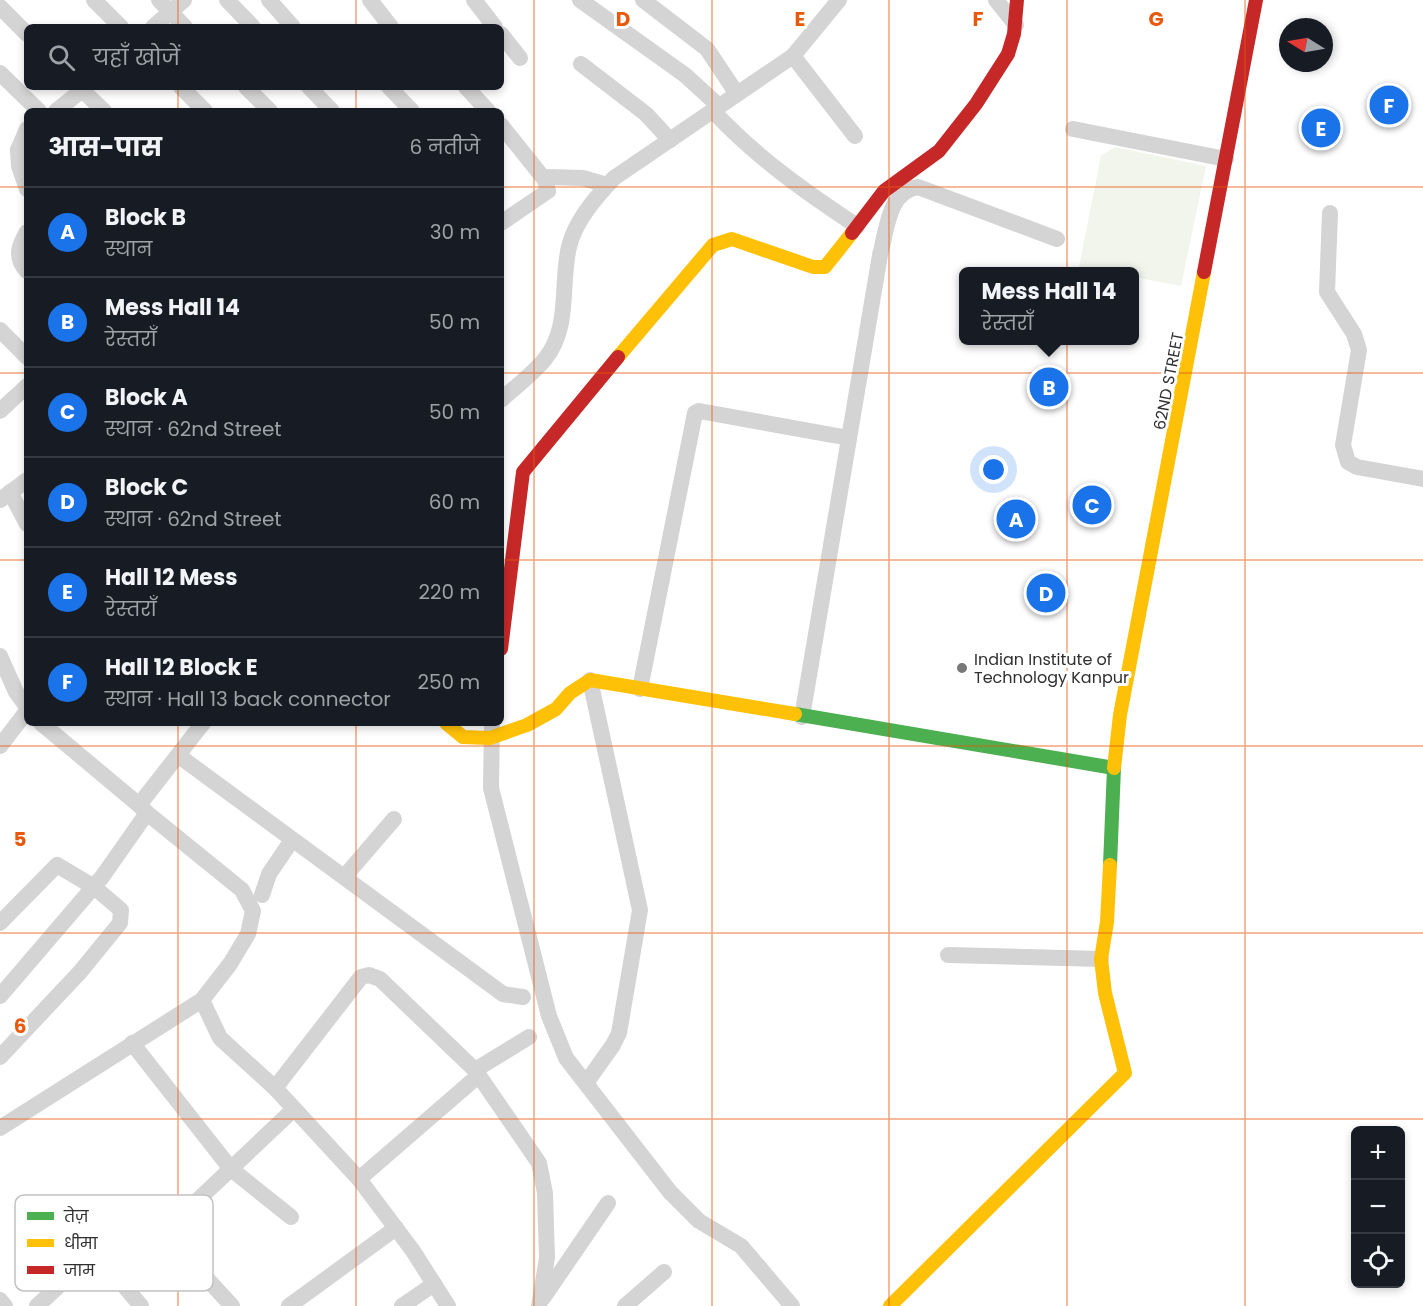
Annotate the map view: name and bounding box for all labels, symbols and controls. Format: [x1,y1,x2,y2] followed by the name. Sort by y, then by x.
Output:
[616,5,630,33] text: D
[795,5,805,33] text: E
[973,5,984,33] text: F
[1148,5,1164,33] text: G
[1279,18,1333,72] north arrow
[24,24,504,90] search box
[45,41,78,74] icon: search
[93,42,180,73] text: यहाँ खोजें
[1370,82,1408,128] pin: F
[1302,106,1340,150] pin: E
[48,129,162,165] text: आस-पास
[410,133,480,161] text: 6 नतीजे
[105,202,186,233] text: Block B
[60,218,75,246] text: A
[430,218,480,246] text: 30 m
[105,235,152,263] text: स्थान
[959,267,1139,345] popup
[982,276,1116,307] text: Mess Hall 14
[105,292,240,323] text: Mess Hall 14
[61,308,74,336] text: B
[429,308,480,336] text: 50 m
[982,309,1033,337] text: रेस्तराँ
[105,325,157,353] text: रेस्तराँ
[1148,330,1189,432] street label: 62ND STREET
[1030,364,1068,410] pin: B
[105,382,188,413] text: Block A
[60,398,75,426] text: C
[429,398,480,426] text: 50 m
[105,415,282,443] text: स्थान · 62nd Street
[979,455,1008,484] your location
[105,472,188,503] text: Block C
[1072,482,1112,528] pin: C
[60,488,75,516] text: D
[429,488,480,516] text: 60 m
[996,496,1036,542] pin: A
[105,505,282,533] text: स्थान · 62nd Street
[105,562,237,593] text: Hall 12 Mess
[1026,570,1066,616] pin: D
[62,578,73,606] text: E
[419,578,480,606] text: 220 m
[105,595,157,623] text: रेस्तराँ
[974,648,1129,689] place label: Indian Institute of Technology Kanpur
[105,652,258,683] text: Hall 12 Block E
[955,661,969,675] marker: Indian Institute of Technology Kanpur
[62,668,73,696] text: F
[417,668,480,696] text: 250 m
[105,685,391,713] text: स्थान · Hall 13 back connector
[14,825,27,853] text: 5
[14,1012,26,1040] text: 6
[1351,1126,1405,1288] map controls
[1351,1126,1405,1180] button: +
[1351,1180,1405,1234] button: −
[15,1195,213,1291] legend
[63,1205,89,1228] text: तेज़
[64,1232,99,1255] text: धीमा
[1351,1234,1405,1288] button: locate
[63,1259,95,1282] text: जाम

